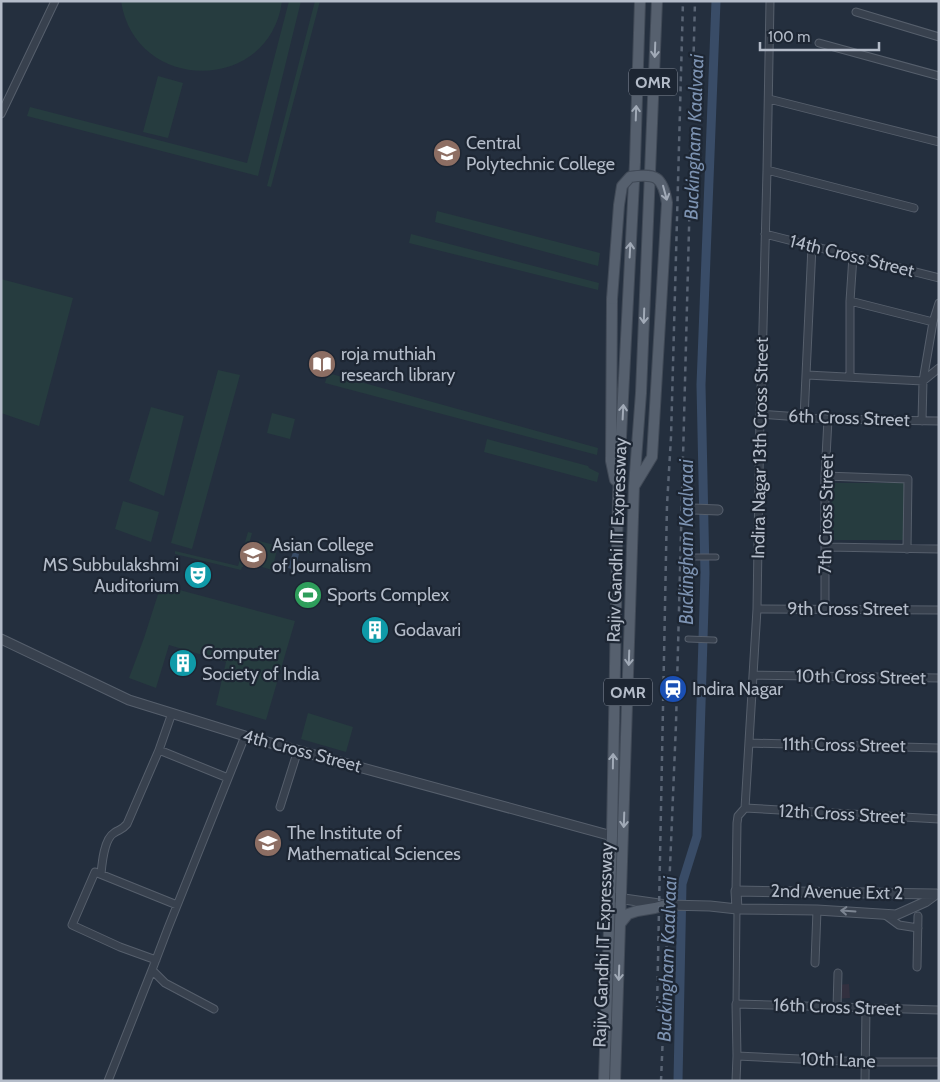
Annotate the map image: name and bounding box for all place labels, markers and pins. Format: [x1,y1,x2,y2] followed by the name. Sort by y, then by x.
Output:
[466,132,615,175] place label: Central Polytechnic College
[432,138,462,168] school or university icon: Central Polytechnic College
[341,343,455,386] place label: roja muthiah research library
[307,349,337,379] library icon: roja muthiah research library
[272,534,374,577] place label: Asian College of Journalism
[238,540,268,570] school or university icon: Asian College of Journalism
[43,554,179,597] place label: MS Subbulakshmi Auditorium
[183,560,213,590] theatre icon: MS Subbulakshmi Auditorium
[293,580,323,610] sports icon: Sports Complex
[327,584,449,606] place label: Sports Complex
[360,615,390,645] building icon: Godavari
[394,619,461,641] place label: Godavari
[202,642,320,685] place label: Computer Society of India
[168,648,198,678] building icon: Computer Society of India
[658,674,688,704] station icon: Indira Nagar
[692,678,783,700] place label: Indira Nagar
[287,822,461,865] place label: The Institute of Mathematical Sciences
[253,828,283,858] school or university icon: The Institute of Mathematical Sciences

